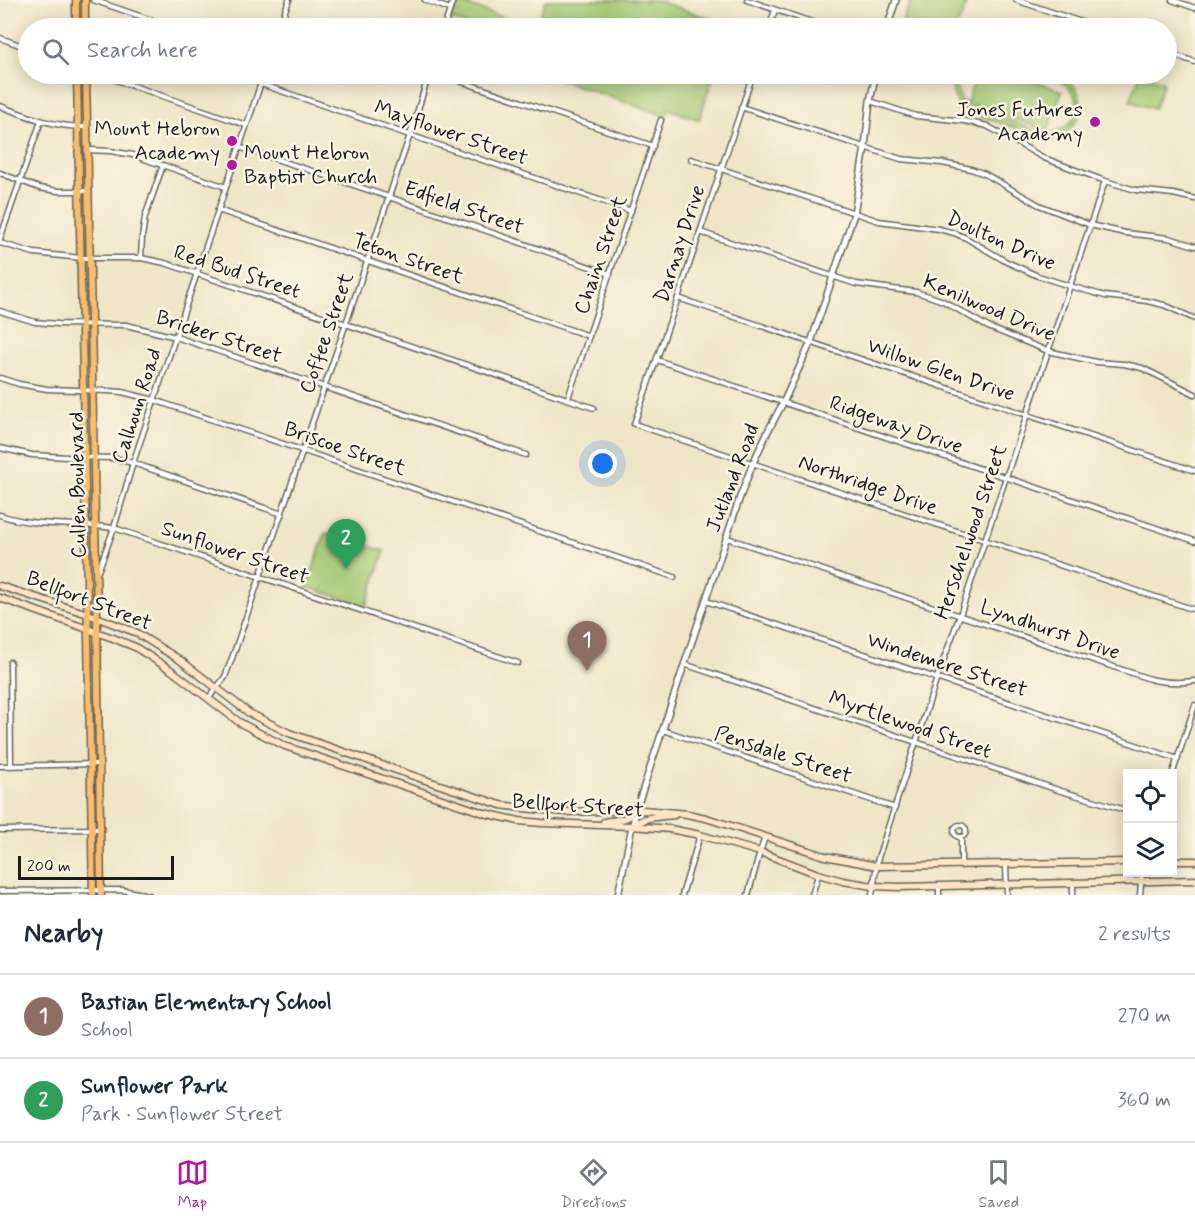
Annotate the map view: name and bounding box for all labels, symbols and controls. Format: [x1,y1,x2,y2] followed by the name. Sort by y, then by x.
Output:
[18,18,1177,84] search box
[39,35,72,68] icon: search
[87,37,198,65] text: Search here
[370,94,532,172] street label: Mayflower Street
[956,96,1083,148] place label: Jones Futures Academy
[94,115,220,167] place label: Mount Hebron Academy
[1088,115,1102,129] marker: Jones Futures Academy
[225,134,239,148] marker: Mount Hebron Academy
[244,139,377,191] place label: Mount Hebron Baptist Church
[225,158,239,172] marker: Mount Hebron Baptist Church
[400,174,528,242] street label: Edfield Street
[648,181,712,307] street label: Darnay Drive
[568,191,635,318] street label: Chain Street
[942,204,1060,278] street label: Doulton Drive
[349,227,468,291] street label: Teton Street
[170,238,304,306] street label: Red Bud Street
[293,268,361,397] street label: Coffee Street
[918,268,1060,348] street label: Kenilwood Drive
[153,304,286,371] street label: Bricker Street
[863,332,1019,408] street label: Willow Glen Drive
[105,345,169,467] street label: Calhoun Road
[825,389,966,462] street label: Ridgeway Drive
[63,411,93,559] street label: Cullen Boulevard
[280,415,410,483] street label: Briscoe Street
[700,420,766,536] street label: Jutland Road
[928,440,1014,623] street label: Herschelwood Street
[794,448,941,523] street label: Northridge Drive
[588,449,617,478] your location
[157,515,313,591] street label: Sunflower Street
[326,520,366,569] pin: 2
[22,564,156,640] street label: Bellfort Street
[976,593,1124,667] street label: Lyndhurst Drive
[568,622,606,671] pin: 1
[863,626,1031,704] street label: Windemere Street
[825,684,995,766] street label: Myrtlewood Street
[711,720,855,790] street label: Pensdale Street
[1123,769,1177,877] map controls
[1123,769,1177,823] button: locate
[511,787,645,827] street label: Bellfort Street
[1123,823,1177,877] button: layers
[18,853,174,880] scale bar
[27,856,71,877] text: 200 m
[24,917,103,951] text: Nearby
[1098,921,1171,948] text: 2 results
[81,989,332,1017] text: Bastian Elementary School
[39,1003,48,1030] text: 1
[1118,1003,1171,1030] text: 270 m
[81,1017,133,1044] text: School
[81,1073,228,1101] text: Sunflower Park
[39,1087,48,1114] text: 2
[1118,1087,1171,1114] text: 360 m
[81,1101,283,1128] text: Park · Sunflower Street
[176,1156,209,1213] tab: Map
[561,1156,627,1213] tab: Directions
[979,1156,1019,1213] tab: Saved

